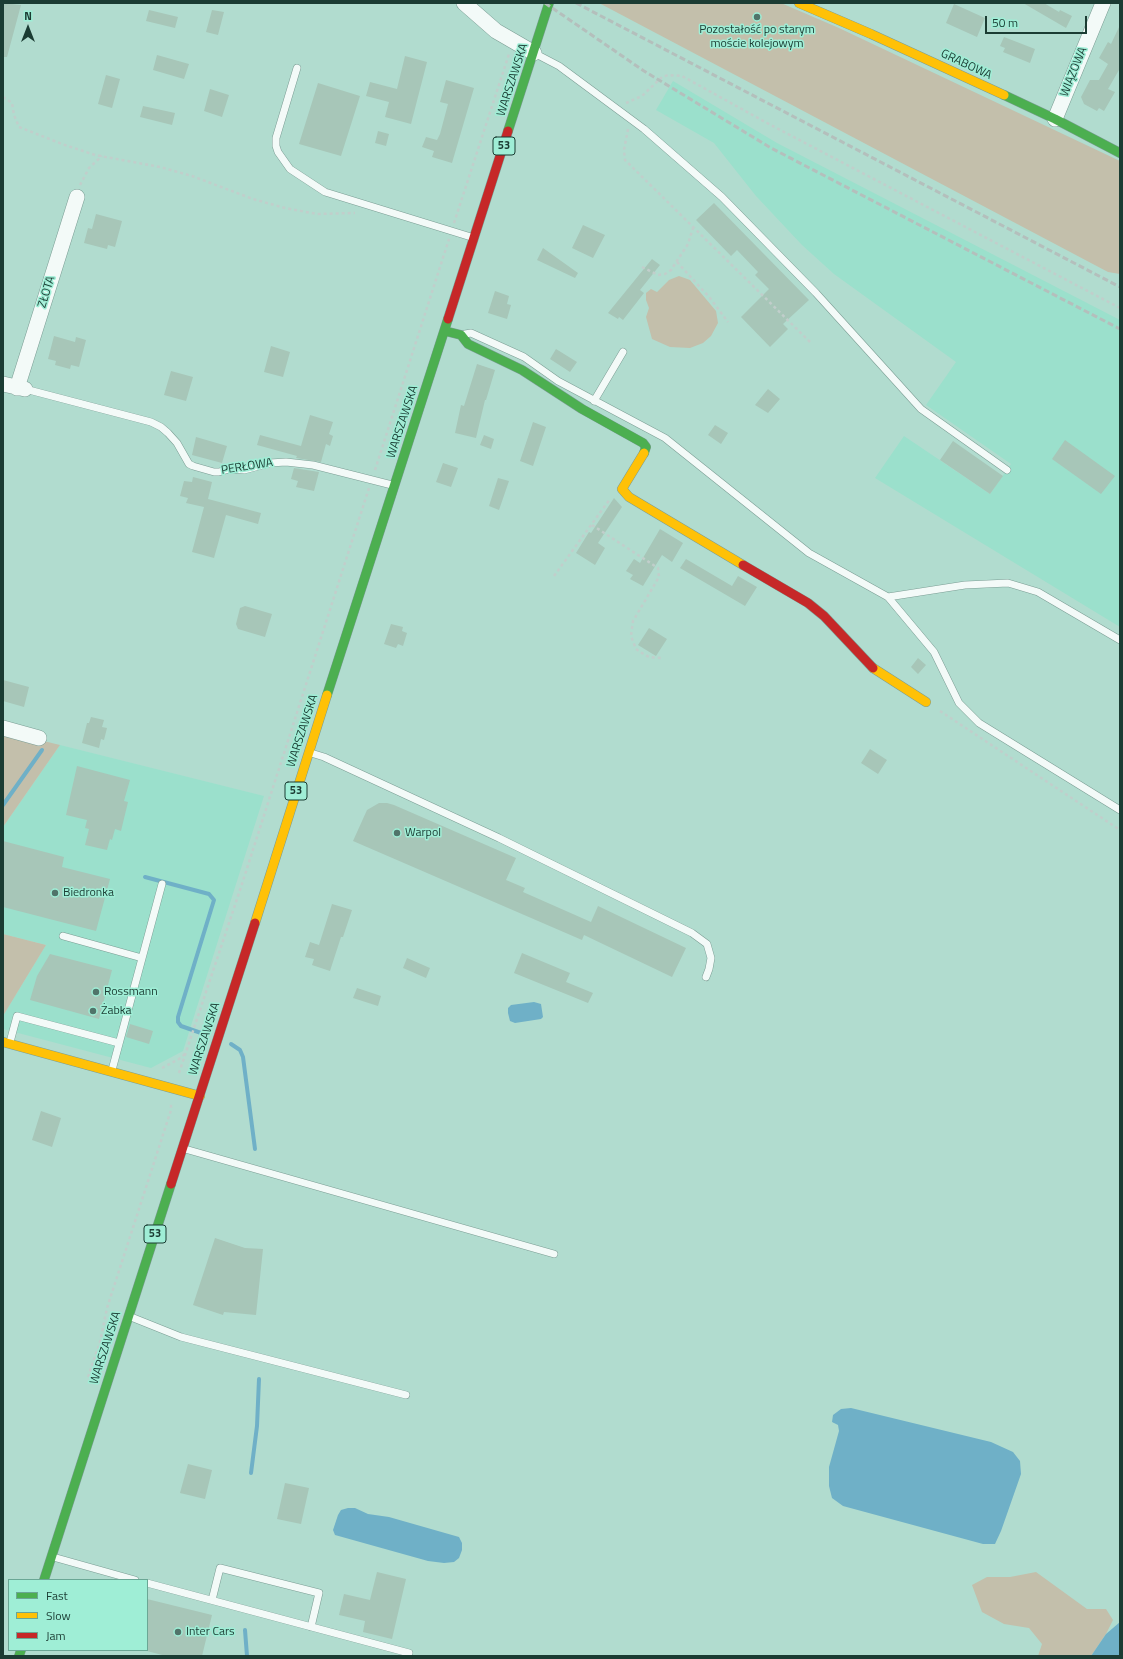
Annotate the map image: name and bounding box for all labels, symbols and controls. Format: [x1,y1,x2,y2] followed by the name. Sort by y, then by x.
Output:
[8,8,48,48] north arrow
[24,8,32,24] text: N
[987,8,1089,34] scale bar
[752,12,762,22] marker: Pozostałość po starym moście kolejowym
[992,13,1018,32] text: 50 m
[699,23,815,51] place label: Pozostałość po starym moście kolejowym
[494,42,532,118] street label: WARSZAWSKA
[1057,45,1091,99] street label: WIĄZOWA
[938,47,994,83] street label: GRABOWA
[493,137,515,155] road number: 53
[35,274,59,310] street label: ZŁOTA
[384,384,422,460] street label: WARSZAWSKA
[220,456,274,478] street label: PERŁOWA
[284,693,322,769] street label: WARSZAWSKA
[285,782,307,800] road number: 53
[405,826,441,840] place label: Warpol
[392,828,402,838] marker: Warpol
[63,886,114,900] place label: Biedronka
[50,888,60,898] marker: Biedronka
[104,985,158,999] place label: Rossmann
[91,987,101,997] marker: Rossmann
[186,1001,224,1077] street label: WARSZAWSKA
[101,1004,131,1018] place label: Żabka
[88,1006,98,1016] marker: Żabka
[144,1225,166,1243] road number: 53
[87,1310,125,1386] street label: WARSZAWSKA
[8,1579,148,1651] legend
[46,1586,68,1605] text: Fast
[46,1606,71,1625] text: Slow
[186,1625,235,1639] place label: Inter Cars
[46,1626,66,1645] text: Jam
[173,1627,183,1637] marker: Inter Cars

